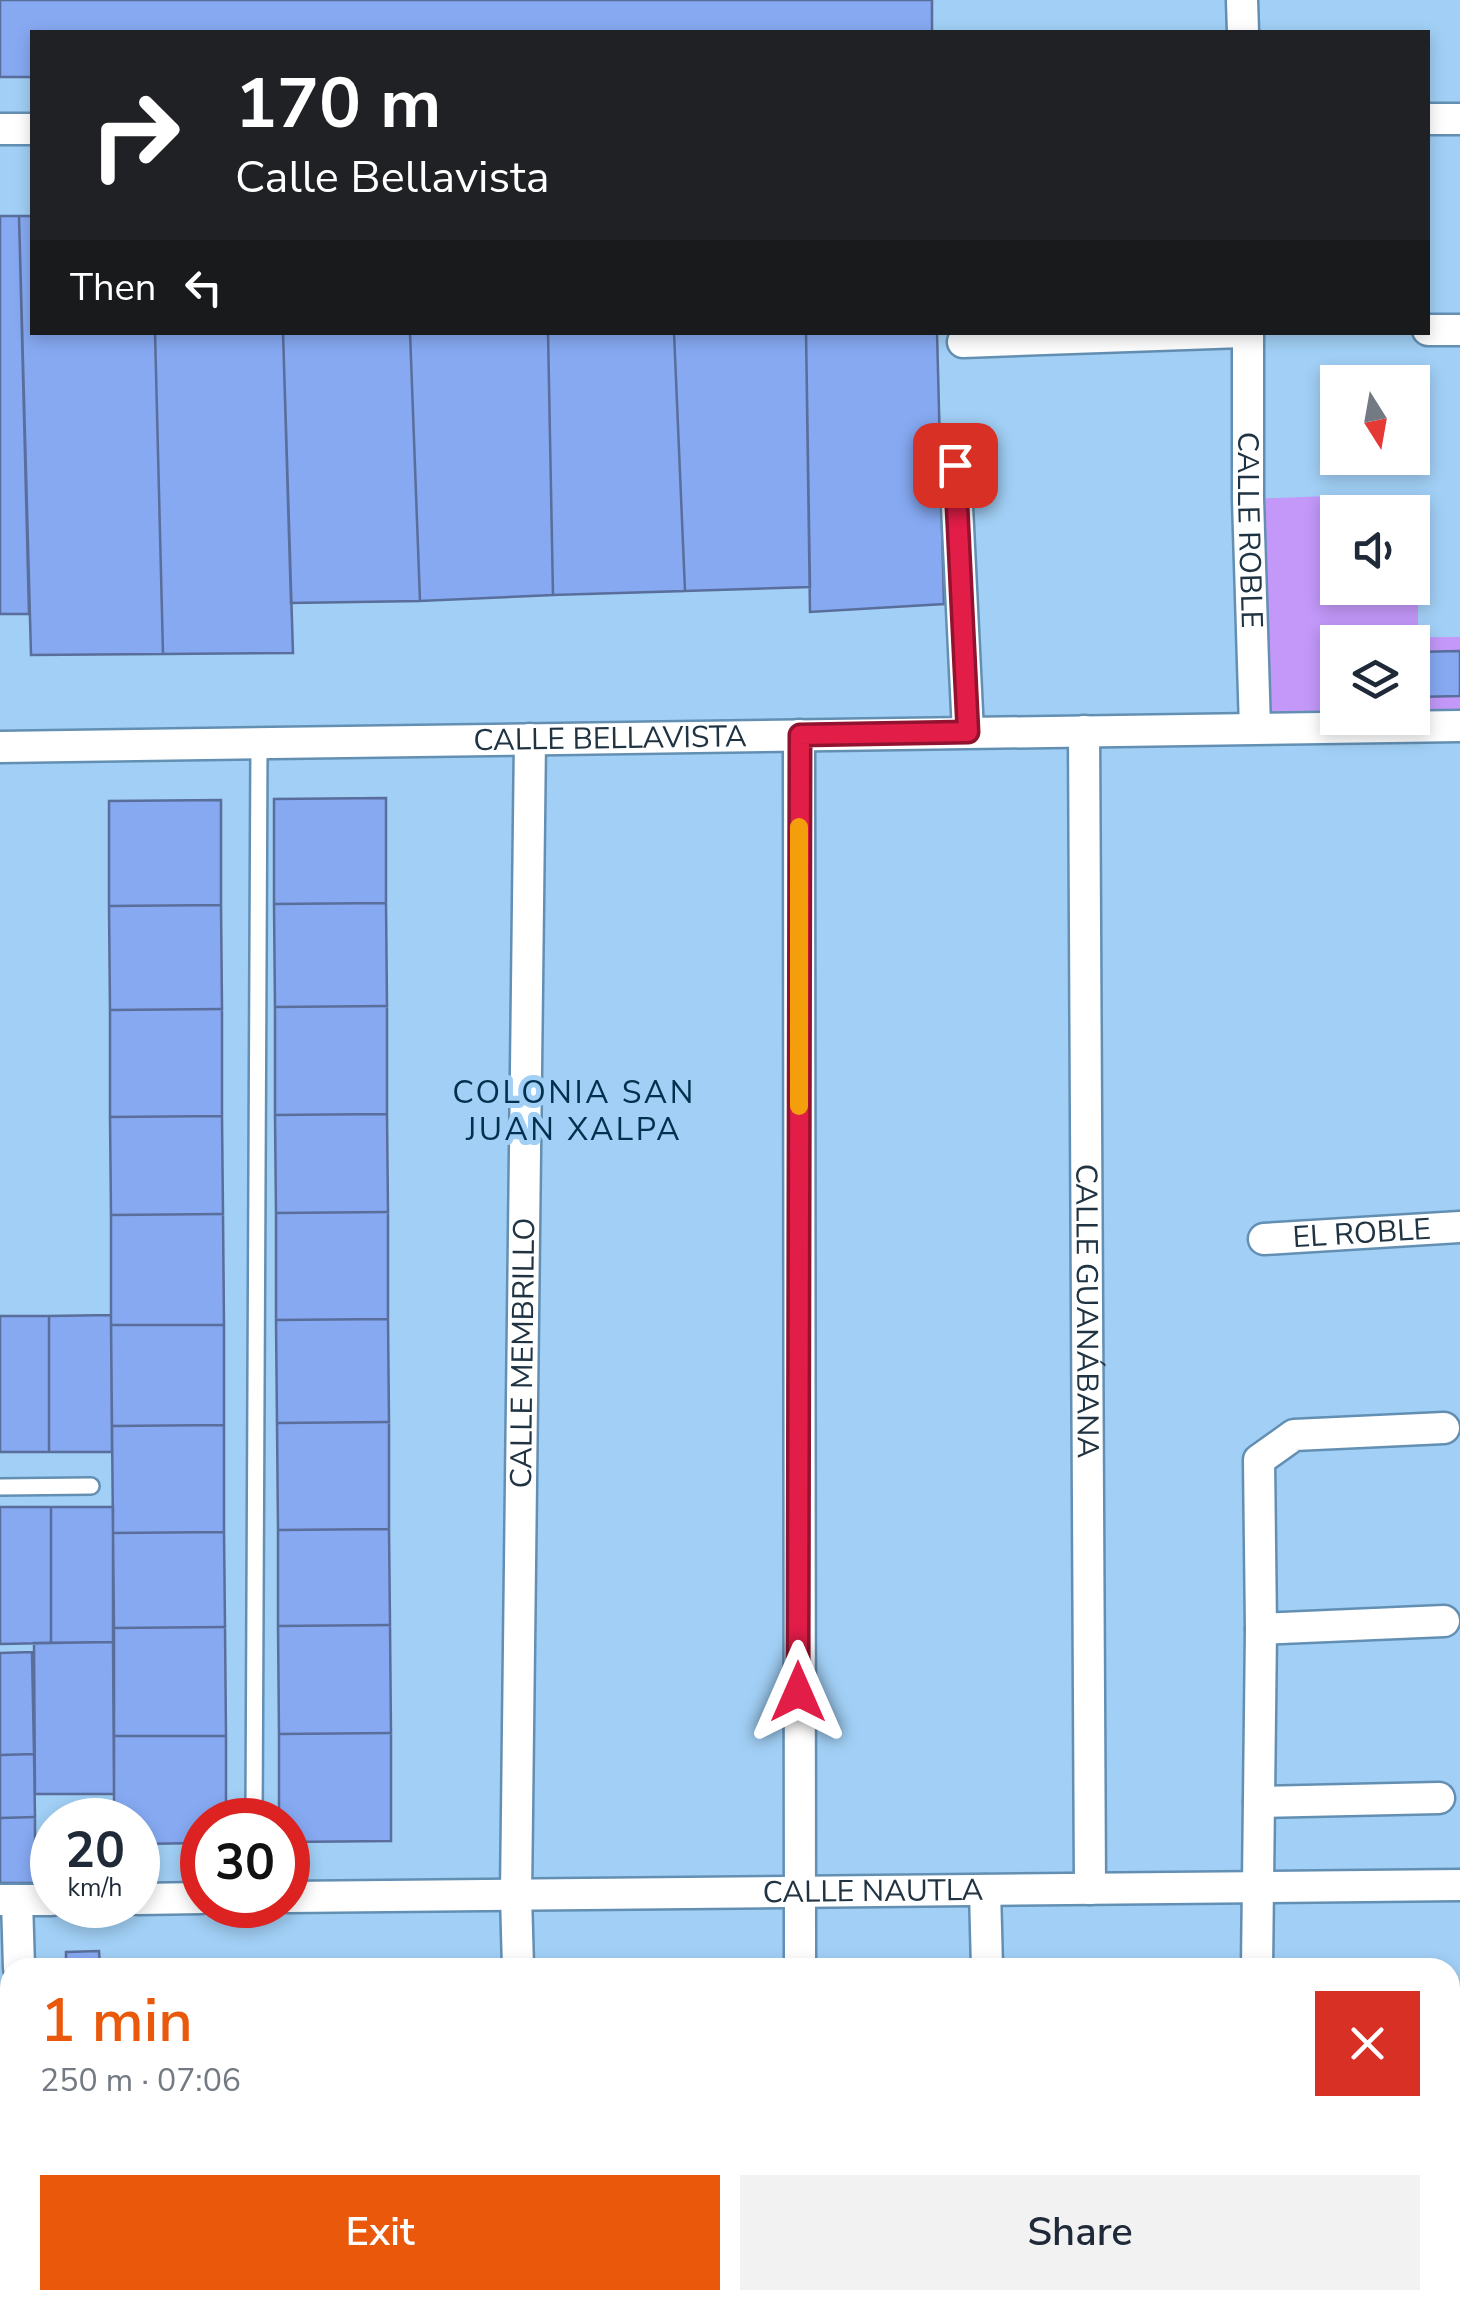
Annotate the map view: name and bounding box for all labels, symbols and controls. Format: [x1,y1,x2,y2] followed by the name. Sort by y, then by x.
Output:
[235,56,441,152] text: 170 m
[70,70,200,200] icon: right
[235,147,550,208] text: Calle Bellavista
[176,260,231,315] icon: left
[70,262,156,313] text: Then
[1320,365,1430,475] north arrow
[1320,365,1430,735] map controls
[913,423,998,508] pin
[1227,432,1272,629] street label: CALLE ROBLE
[928,438,983,493] icon: arrive
[1320,495,1430,605] button: sound
[1320,625,1430,735] button: layers
[473,716,747,761] street label: CALLE BELLAVISTA
[452,1071,696,1151] district label: COLONIA SAN JUAN XALPA
[1065,1163,1108,1459] street label: CALLE GUANÁBANA
[1291,1209,1432,1258] street label: EL ROBLE
[501,1217,545,1489] street label: CALLE MEMBRILLO
[746,1640,850,1744] position arrow
[180,1798,310,1928] speed limit sign: 30
[65,1816,125,1885] text: 20
[762,1870,984,1913] street label: CALLE NAUTLA
[67,1871,123,1905] text: km/h
[40,1980,193,2062] text: 1 min
[1315,1991,1420,2096] button: close
[40,2059,241,2102] text: 250 m · 07:06
[40,2175,720,2290] button: Exit
[740,2175,1420,2290] button: Share

